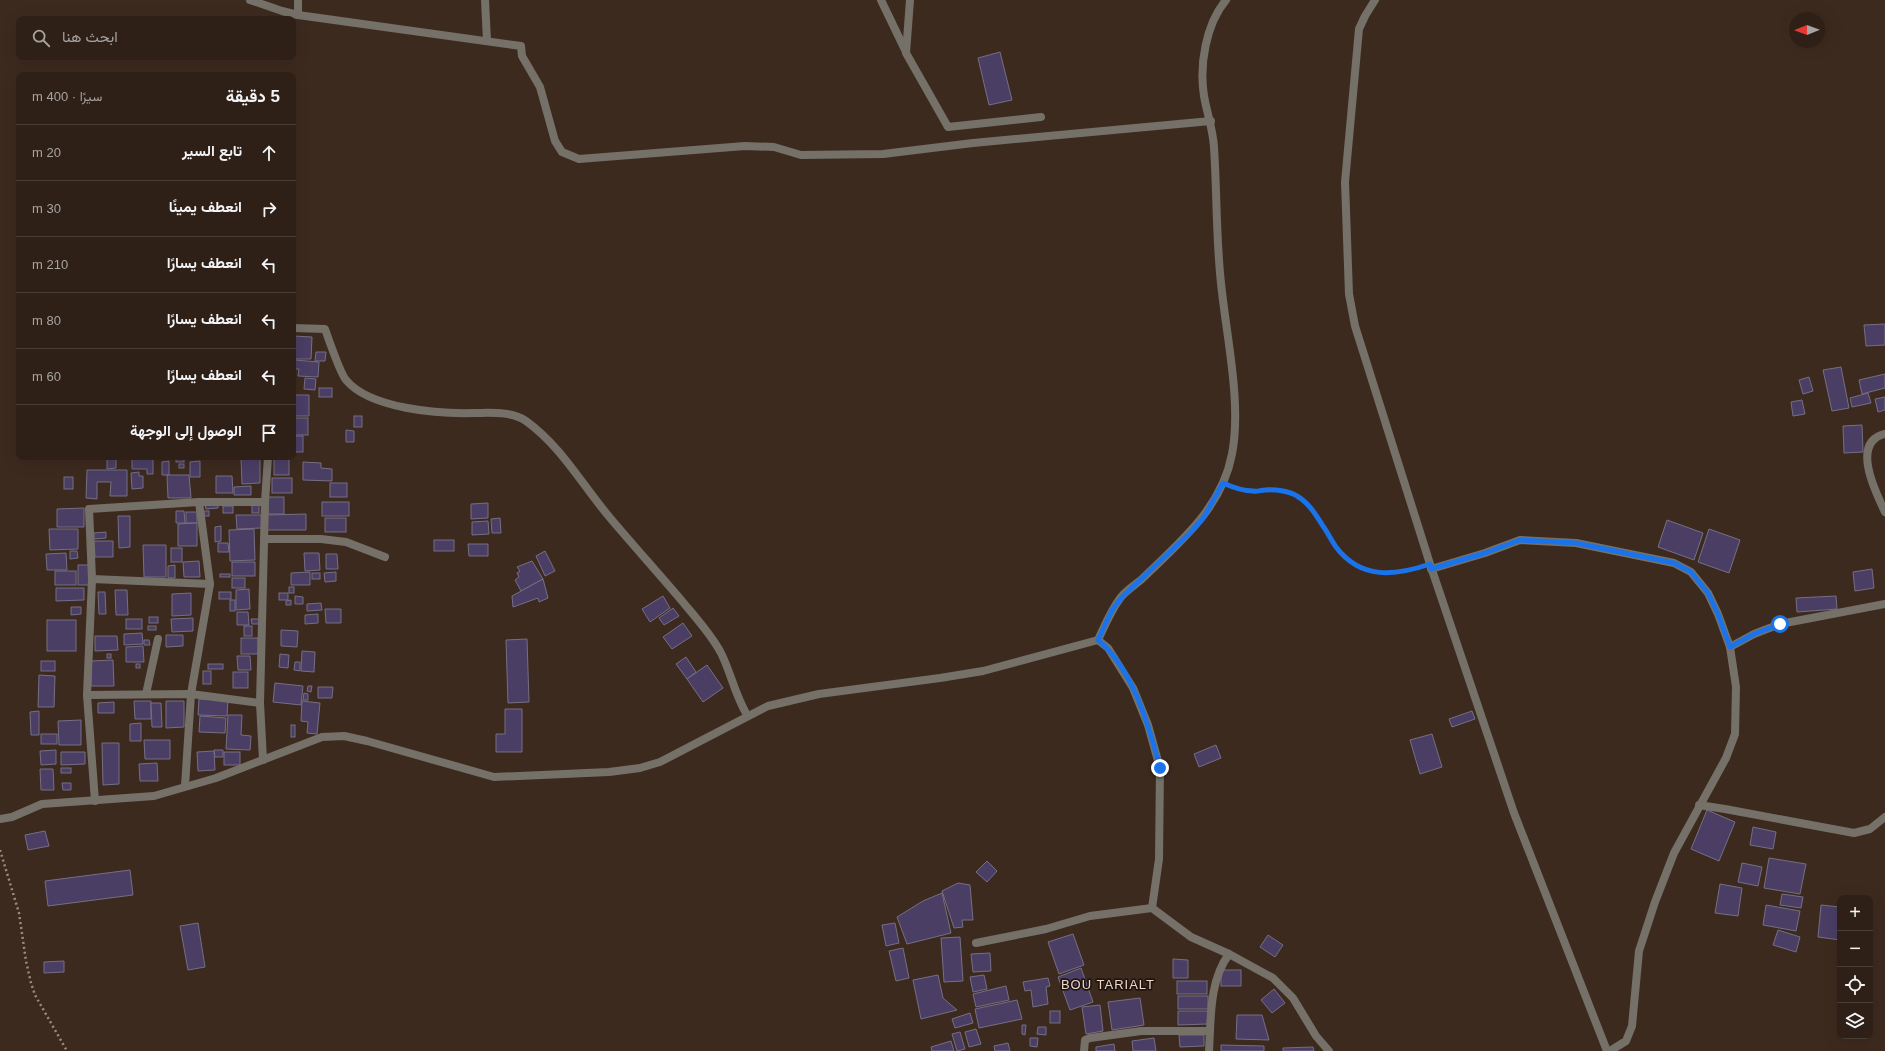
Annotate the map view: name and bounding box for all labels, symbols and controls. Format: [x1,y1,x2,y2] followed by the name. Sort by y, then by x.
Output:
[1789,12,1825,48] north arrow
[16,16,296,60] search box
[30,27,52,49] icon: search
[62,28,118,45] text: ابحث هنا
[226,87,280,106] text: 5 دقيقة
[32,89,102,104] text: سيرًا · 400 m
[182,142,242,159] text: تابع السير
[258,142,280,164] icon: ahead
[32,145,61,160] text: 20 m
[169,198,242,215] text: انعطف يمينًا
[258,198,280,220] icon: right
[32,201,61,216] text: 30 m
[167,254,242,271] text: انعطف يسارًا
[258,254,280,276] icon: left
[32,257,68,272] text: 210 m
[167,310,242,327] text: انعطف يسارًا
[258,310,280,332] icon: left
[32,313,61,328] text: 80 m
[167,366,242,383] text: انعطف يسارًا
[258,366,280,388] icon: left
[32,369,61,384] text: 60 m
[130,422,242,439] text: الوصول إلى الوجهة
[258,422,280,444] icon: arrive
[1771,615,1789,633] route start
[1151,759,1169,777] route end
[1837,895,1873,1039] map controls
[1837,895,1873,931] button: +
[1837,931,1873,967] button: −
[1837,967,1873,1003] button: locate
[1061,977,1155,992] district label: BOU TARIALT
[1837,1003,1873,1039] button: layers

